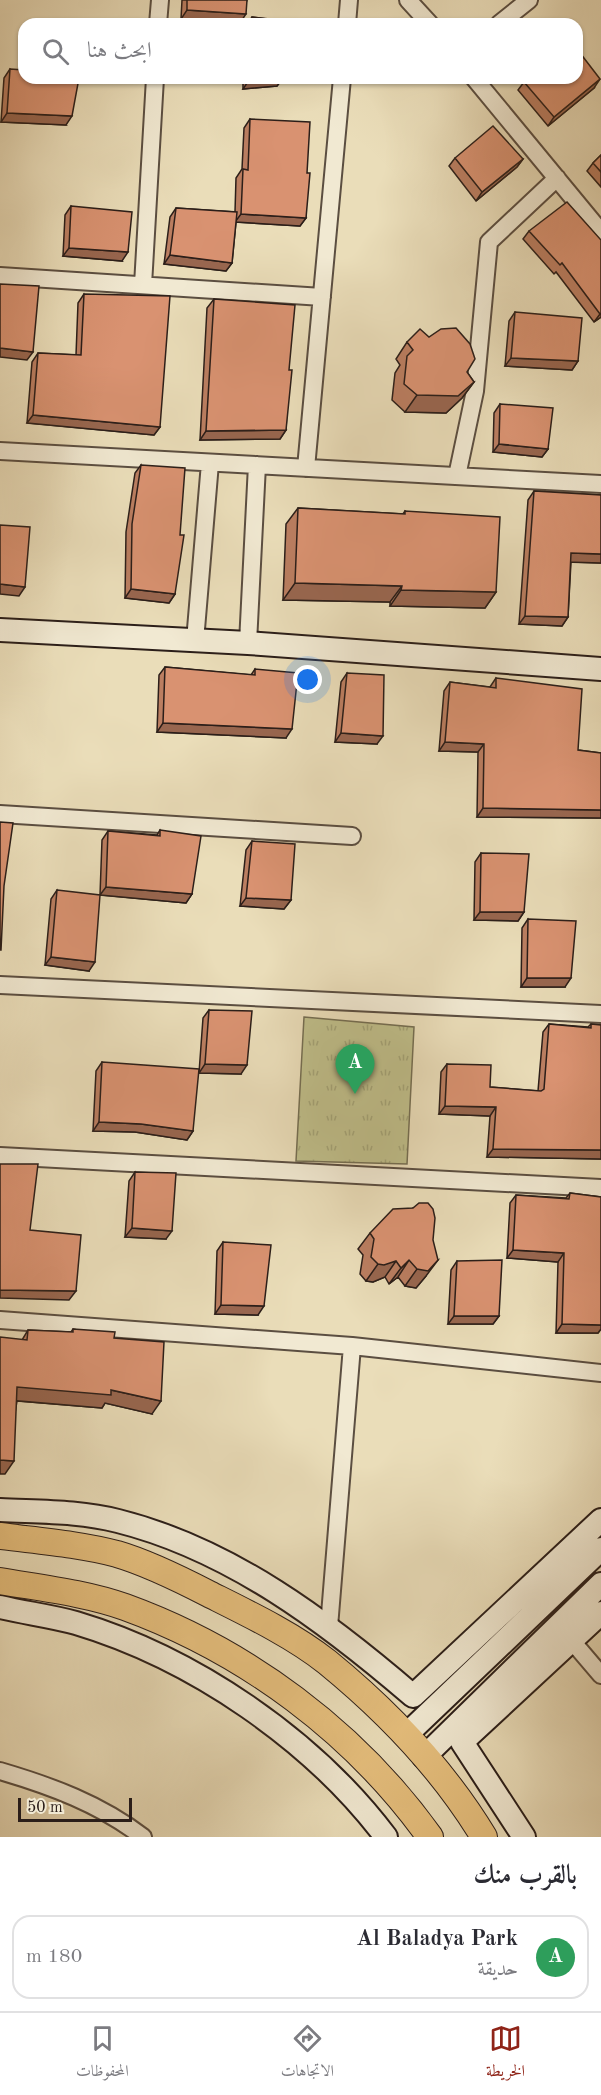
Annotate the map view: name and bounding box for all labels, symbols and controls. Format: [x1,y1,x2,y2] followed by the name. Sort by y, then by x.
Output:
[18,18,583,84] search box
[39,35,72,68] icon: search
[87,40,152,62] text: ابحث هنا
[293,665,322,694] your location
[336,1044,374,1094] pin: A
[18,1795,132,1822] scale bar
[27,1800,63,1816] text: 50 m
[474,1863,577,1889] text: بالقرب منك
[356,1928,518,1950] text: Al Baladya Park
[26,1947,82,1967] text: 180 m
[548,1947,563,1967] text: A
[478,1960,518,1980] text: حديقة
[76,2022,129,2086] tab: المحفوظات
[281,2022,334,2086] tab: الاتجاهات
[486,2022,525,2086] tab: الخريطة

